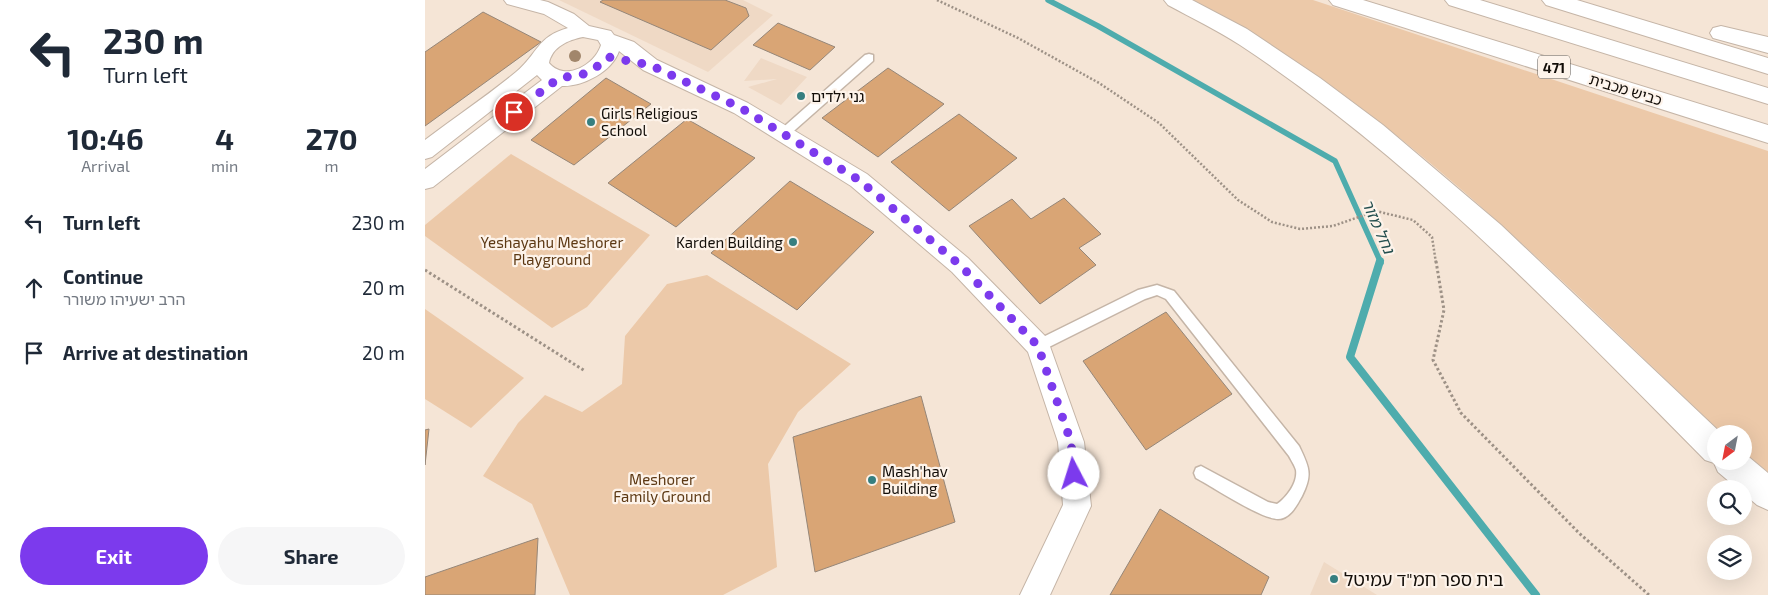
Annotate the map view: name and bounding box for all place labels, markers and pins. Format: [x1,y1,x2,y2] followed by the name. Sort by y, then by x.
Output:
[811,87,865,105] place label: גני ילדים
[795,90,807,102] marker: גני ילדים
[493,91,535,133] pin
[601,104,698,139] place label: Girls Religious School
[585,116,597,128] marker: Girls Religious School
[676,233,784,251] place label: Karden Building
[787,236,799,248] marker: Karden Building
[882,462,948,497] place label: Mash'hav Building
[866,474,878,486] marker: Mash'hav Building
[1344,568,1504,590] place label: בית ספר חמ"ד עמיטל
[1328,573,1340,585] marker: בית ספר חמ"ד עמיטל

